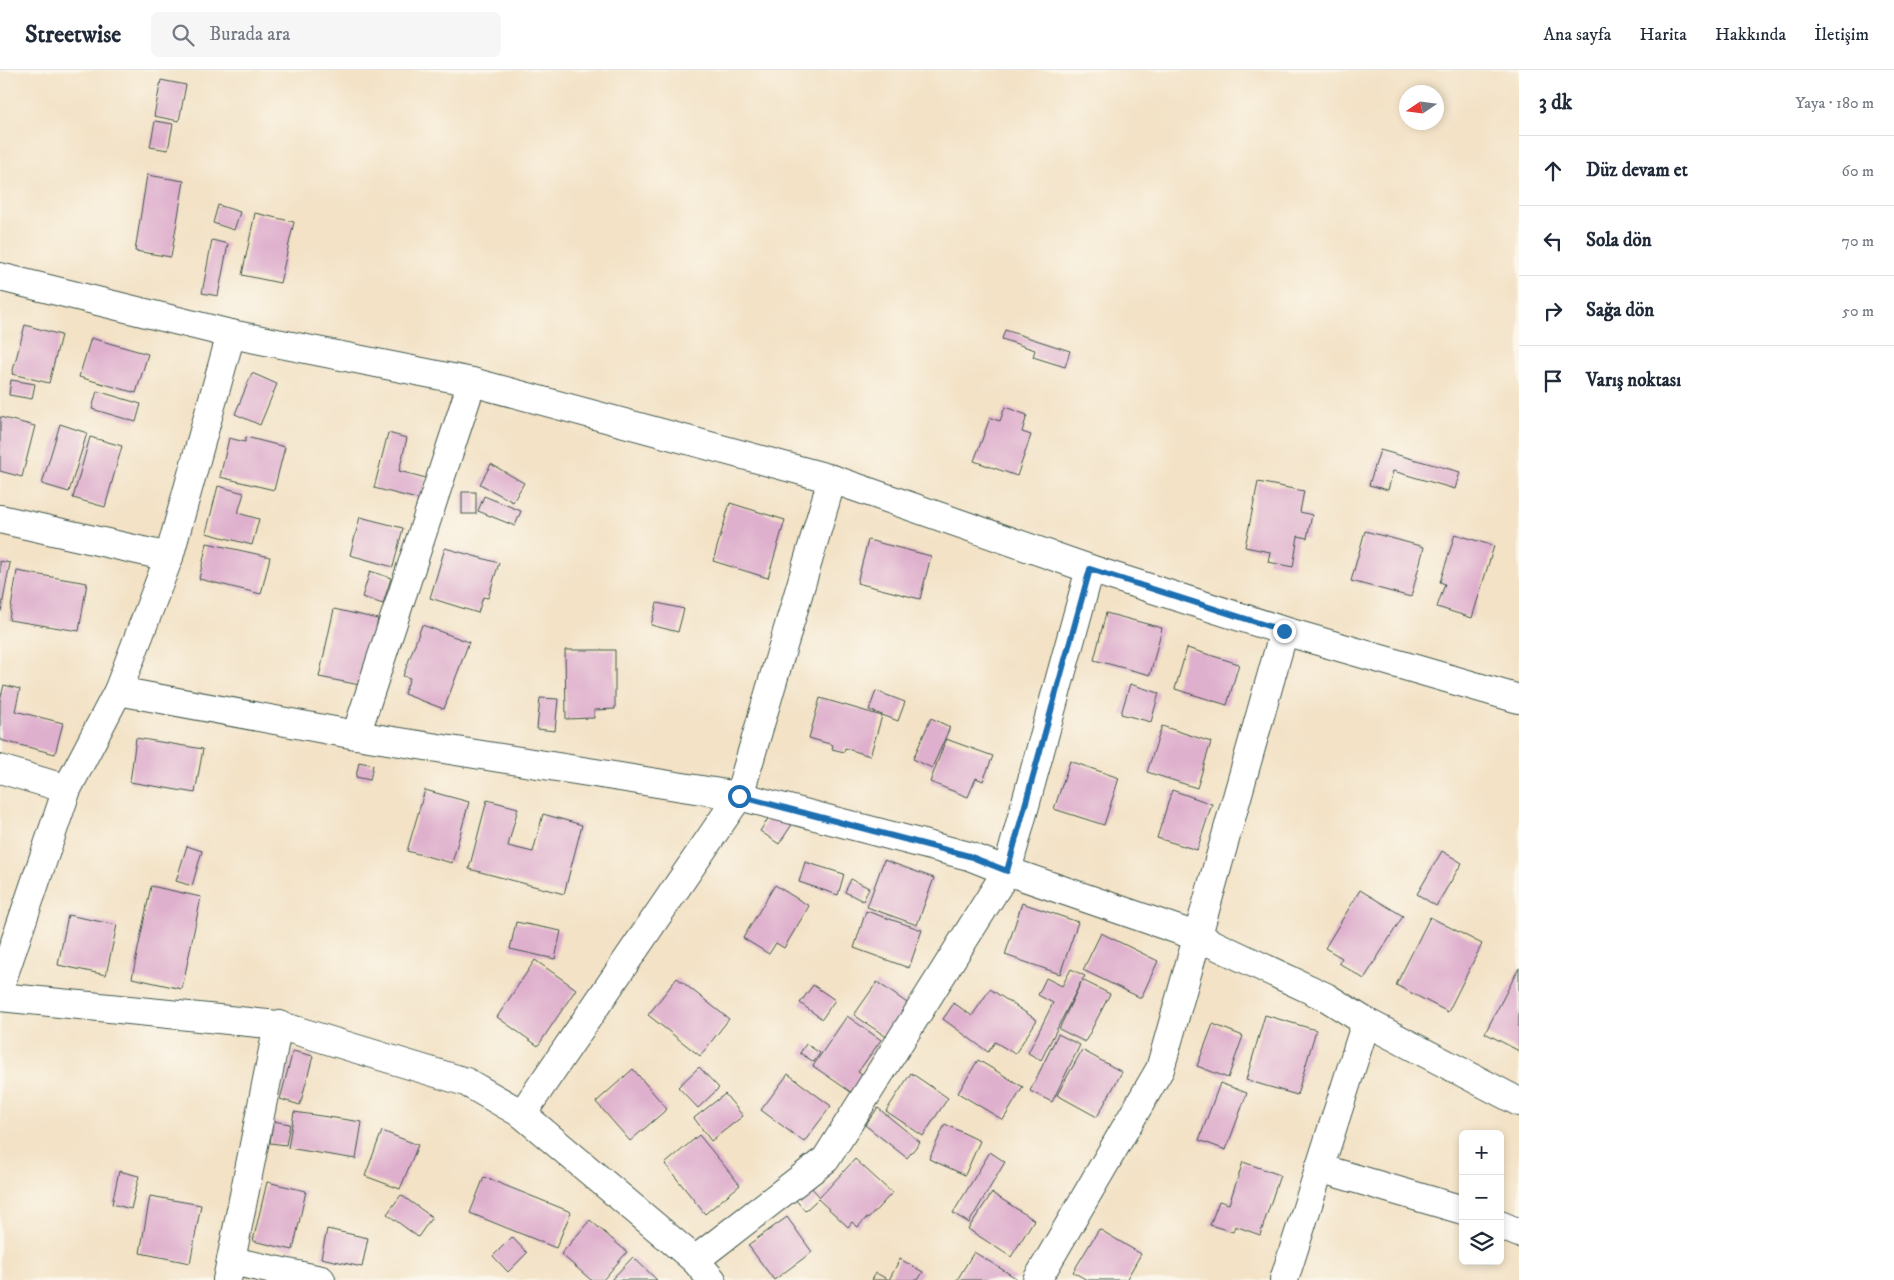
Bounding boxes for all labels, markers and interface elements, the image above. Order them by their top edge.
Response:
search box [151,12,501,57]
text: Streetwise [25,20,121,50]
icon: search [169,21,197,49]
text: Burada ara [209,23,290,46]
text: Ana sayfa [1544,24,1611,46]
text: Harita [1639,24,1687,46]
text: Hakkında [1715,24,1786,46]
text: İletişim [1814,24,1869,46]
north arrow [1399,85,1444,130]
text: 3 dk [1539,90,1572,116]
text: Yaya · 180 m [1795,93,1874,113]
icon: ahead [1539,157,1567,185]
text: Düz devam et [1586,159,1688,182]
text: 60 m [1842,161,1874,181]
icon: left [1539,227,1567,255]
text: Sola dön [1586,229,1652,252]
text: 70 m [1842,231,1874,251]
icon: right [1539,297,1567,325]
text: Sağa dön [1586,299,1654,322]
text: 50 m [1842,301,1874,321]
icon: arrive [1539,367,1567,395]
text: Varış noktası [1586,369,1681,392]
route end [1273,620,1296,643]
route start [728,785,751,808]
map controls [1459,1130,1504,1265]
button: + [1459,1130,1504,1175]
button: − [1459,1175,1504,1220]
button: layers [1459,1220,1504,1265]

